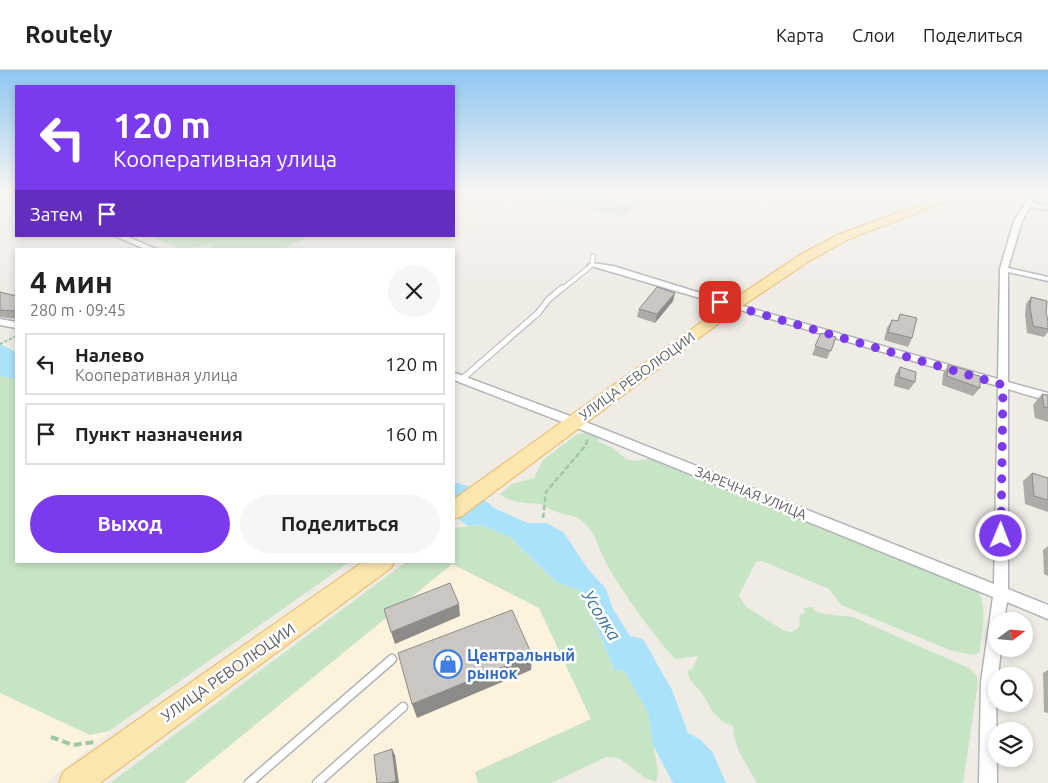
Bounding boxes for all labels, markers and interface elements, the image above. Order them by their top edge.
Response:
text: Routely [25,21,112,48]
text: Карта [776,25,824,45]
text: Слои [852,25,895,45]
text: Поделиться [923,25,1023,45]
icon: left [30,105,95,170]
text: 120 m [113,105,211,145]
text: Кооперативная улица [113,146,337,171]
icon: arrive [93,200,121,228]
text: Затем [30,203,83,225]
text: 4 мин [30,265,113,299]
button: close [388,265,440,317]
pin [699,281,741,323]
icon: arrive [706,288,734,316]
text: 280 m · 09:45 [30,301,126,319]
street label: УЛИЦА РЕВОЛЮЦИИ [576,329,698,423]
text: Налево [75,344,144,366]
icon: left [32,350,60,378]
text: 120 m [385,353,438,375]
text: Кооперативная улица [75,366,238,384]
icon: arrive [32,420,60,448]
text: Пункт назначения [75,423,243,445]
text: 160 m [385,423,438,445]
street label: ЗАРЕЧНАЯ УЛИЦА [693,463,809,523]
button: Выход [30,495,230,553]
button: Поделиться [240,495,440,553]
position arrow [974,509,1026,561]
water label: Усолка [578,585,625,644]
north arrow [988,612,1032,658]
map controls [988,612,1033,767]
street label: УЛИЦА РЕВОЛЮЦИИ [158,619,298,725]
place label: Центральный рынок [467,646,575,682]
shop icon: Центральный рынок [433,649,463,679]
button: search [988,667,1033,712]
button: layers [988,722,1033,767]

